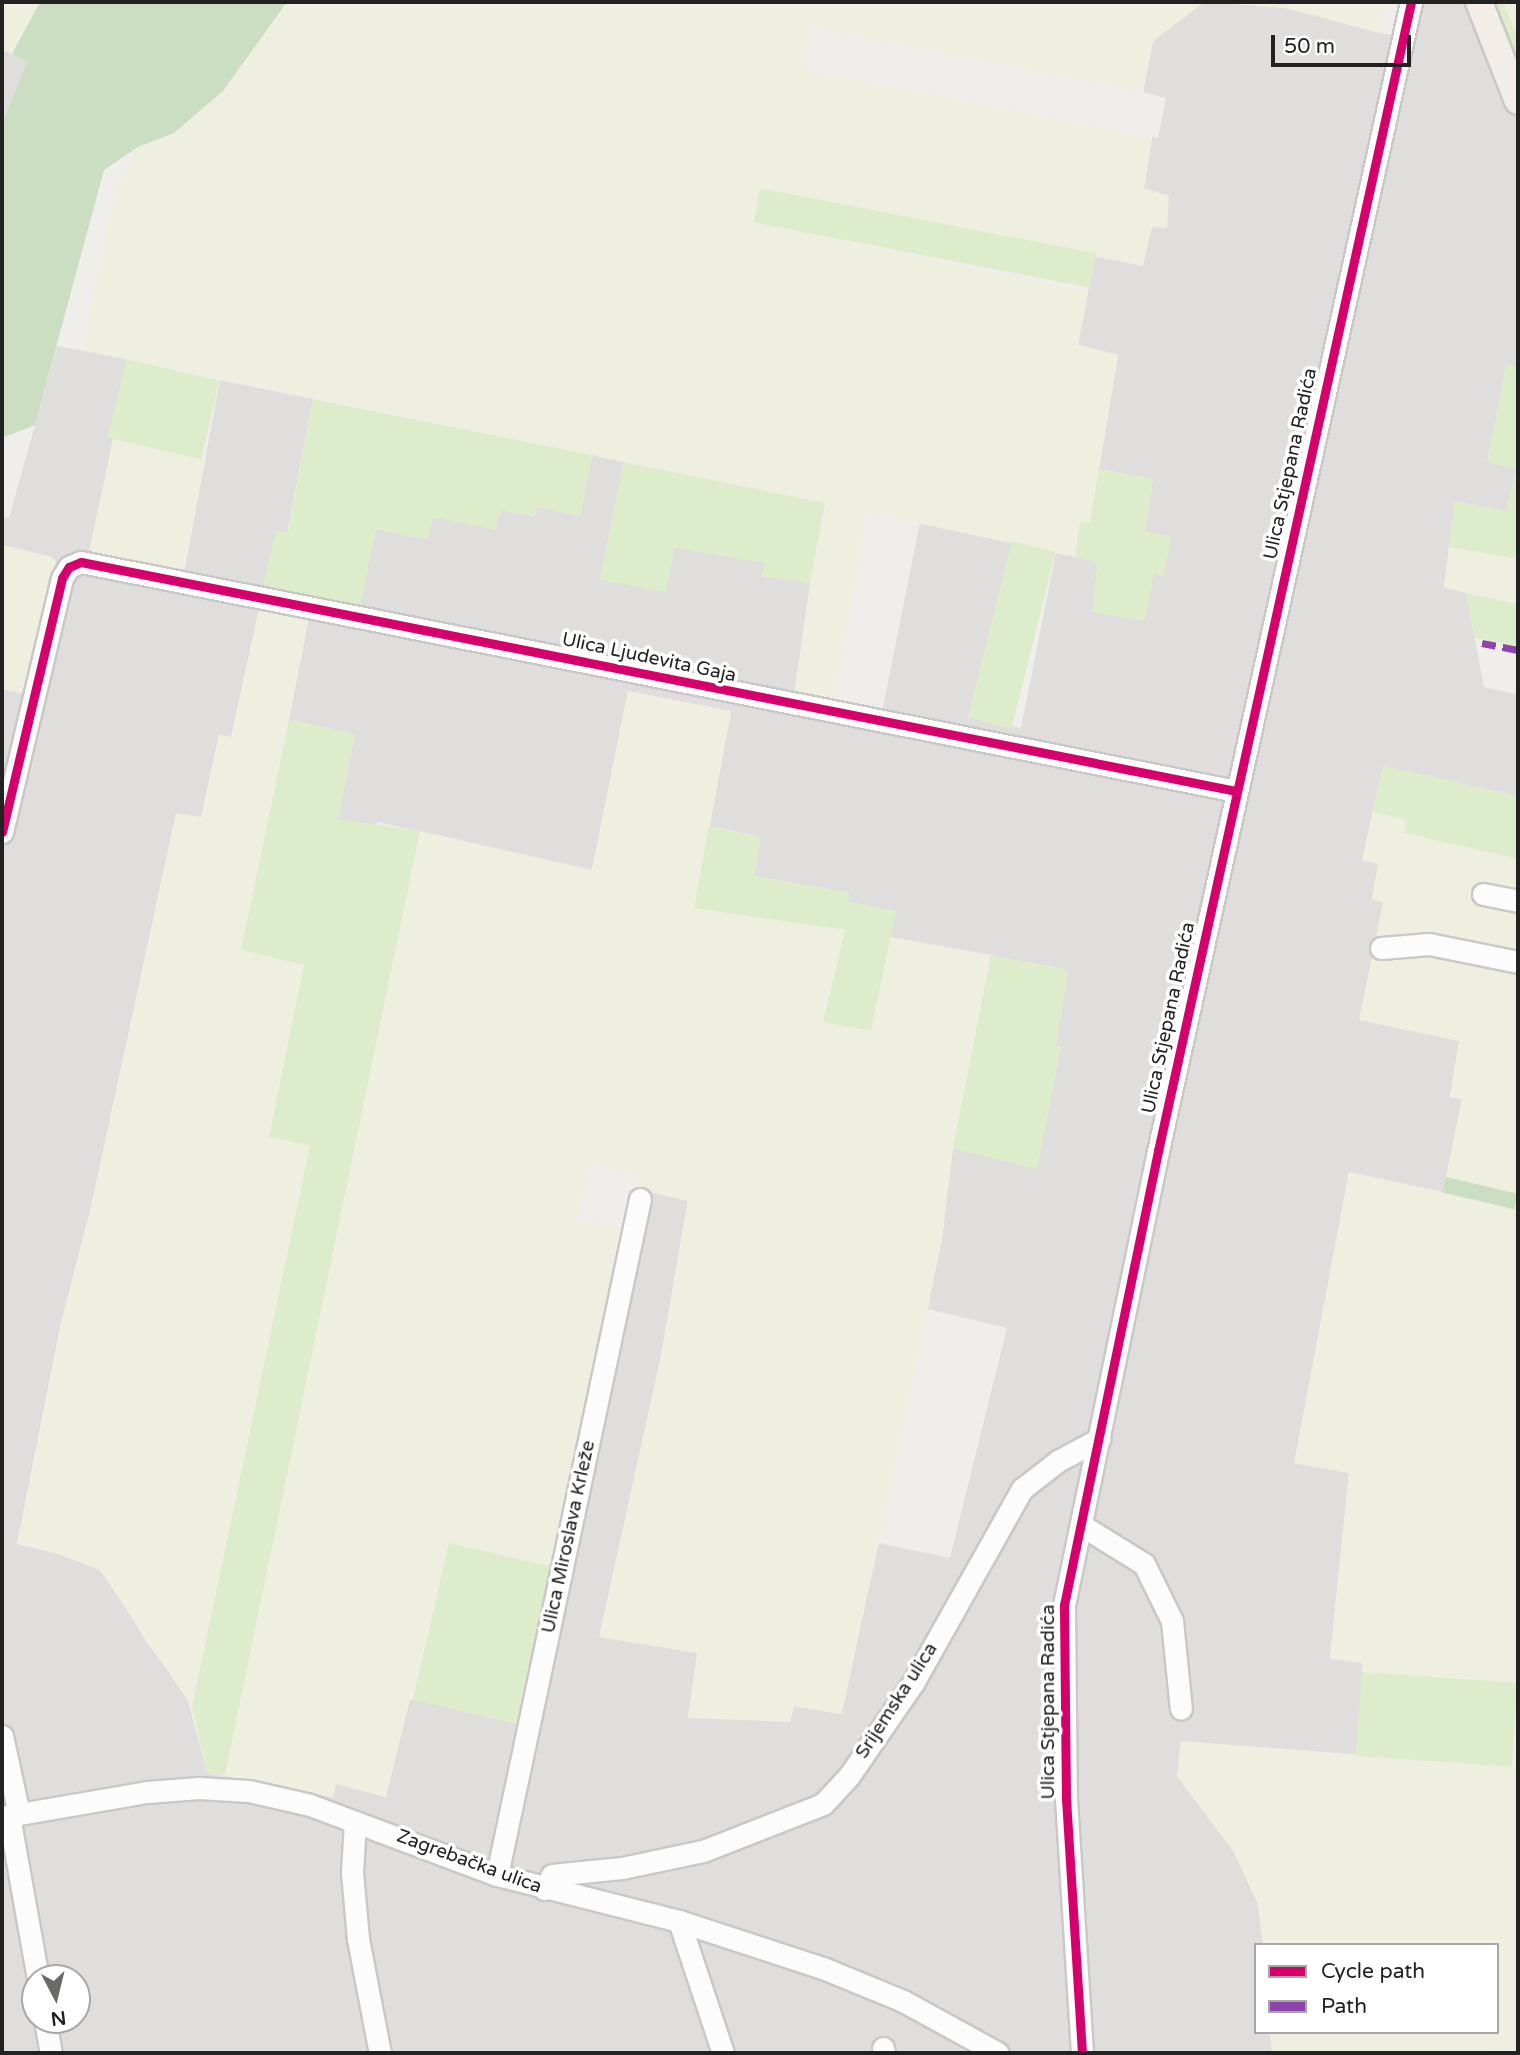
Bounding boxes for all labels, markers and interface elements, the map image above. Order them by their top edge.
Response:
scale bar [1275,21,1415,65]
text: 50 m [1284,34,1335,59]
street label: Ulica Stjepana Radića [1260,366,1322,562]
street label: Ulica Ljudevita Gaja [560,628,738,688]
street label: Ulica Stjepana Radića [1138,920,1200,1116]
street label: Ulica Miroslava Krleže [537,1439,601,1635]
street label: Ulica Stjepana Radića [1038,1604,1060,1800]
street label: Srijemska ulica [851,1639,943,1763]
street label: Zagrebačka ulica [393,1825,545,1899]
legend [1254,1943,1499,2034]
text: Cycle path [1321,1959,1425,1984]
north arrow [21,1964,91,2034]
text: Path [1321,1994,1367,2019]
text: N [49,2006,67,2030]

